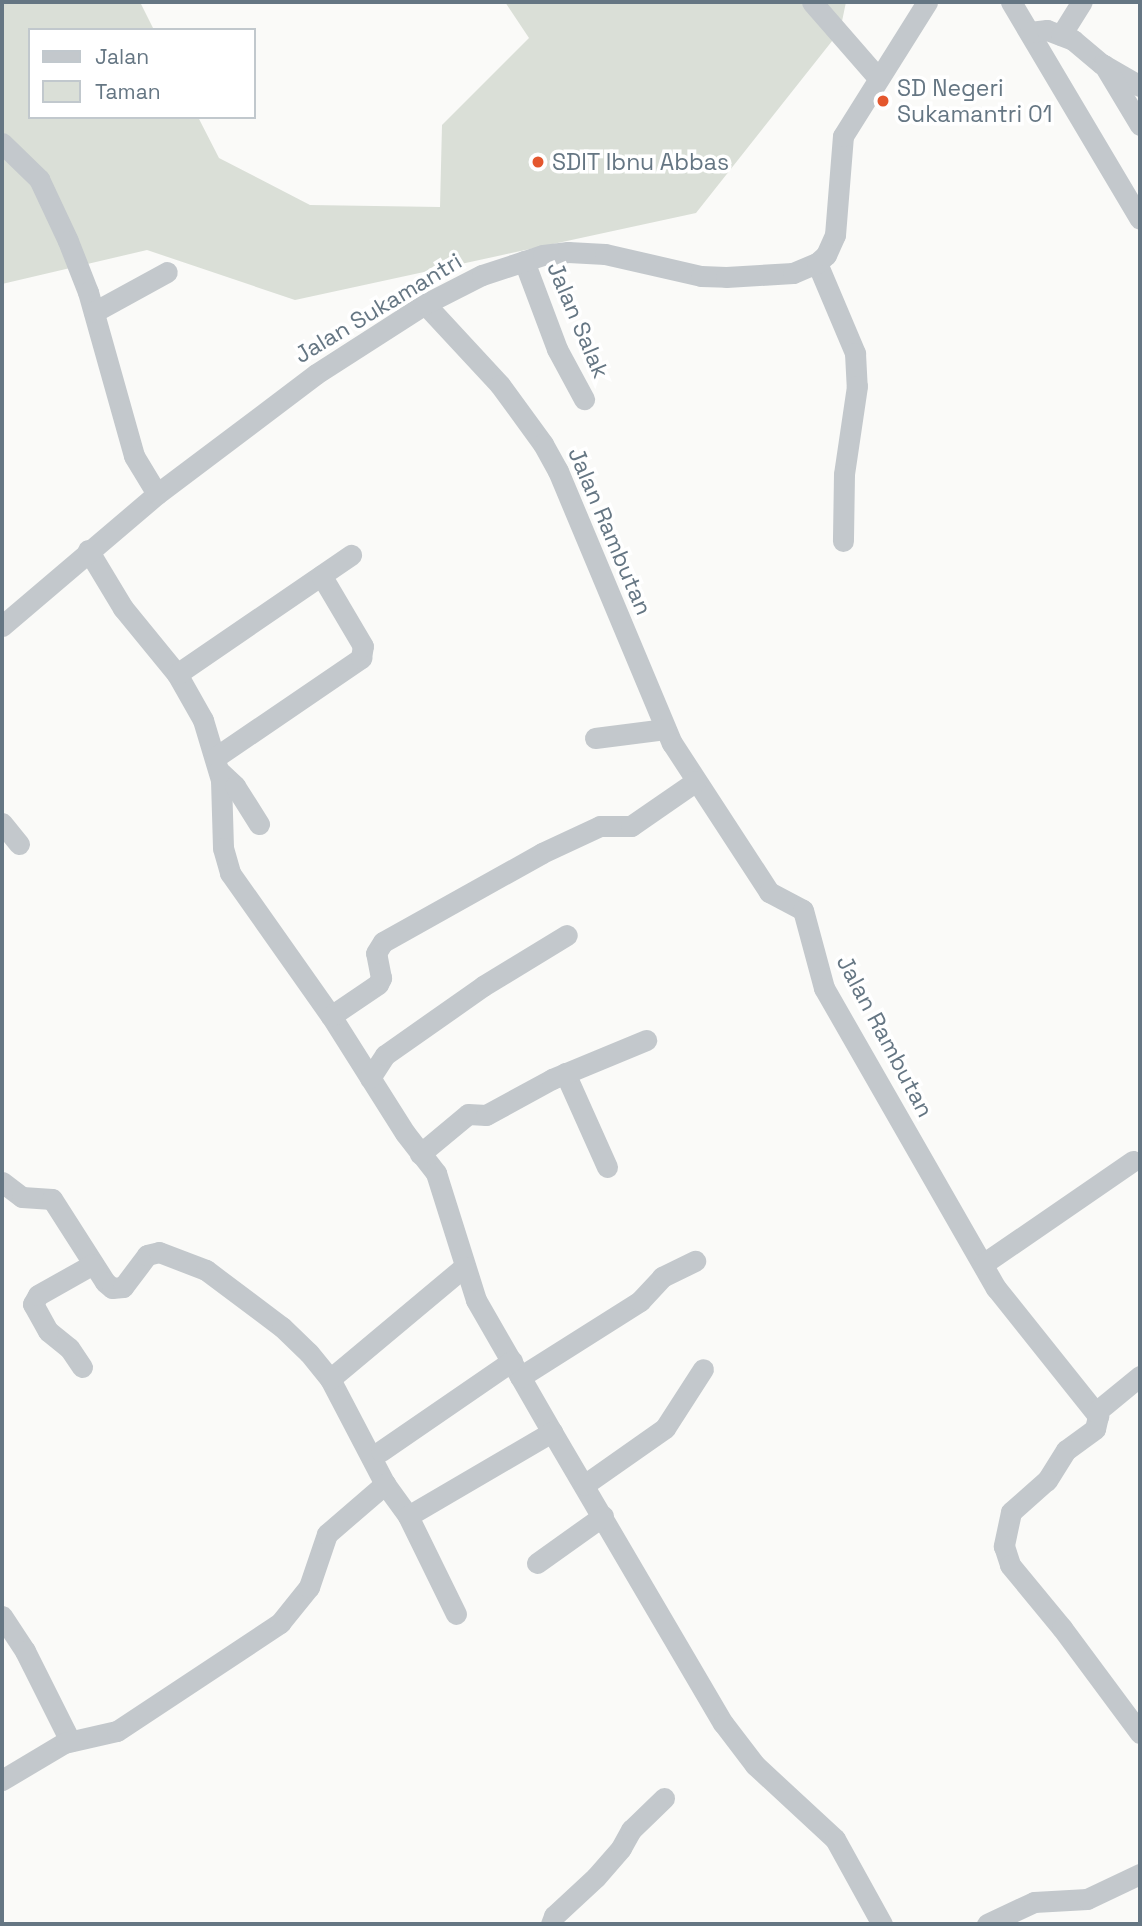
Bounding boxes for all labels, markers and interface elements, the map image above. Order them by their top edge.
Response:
legend [28,28,256,119]
text: Jalan [95,43,149,70]
place label: SD Negeri Sukamantri 01 [897,74,1052,128]
text: Taman [95,78,161,105]
marker: SD Negeri Sukamantri 01 [875,93,891,109]
place label: SDIT Ibnu Abbas [552,148,730,176]
marker: SDIT Ibnu Abbas [530,154,546,170]
street label: Jalan Sukamantri [289,247,467,369]
street label: Jalan Salak [541,258,615,382]
street label: Jalan Rambutan [562,443,658,619]
street label: Jalan Rambutan [831,950,939,1122]

